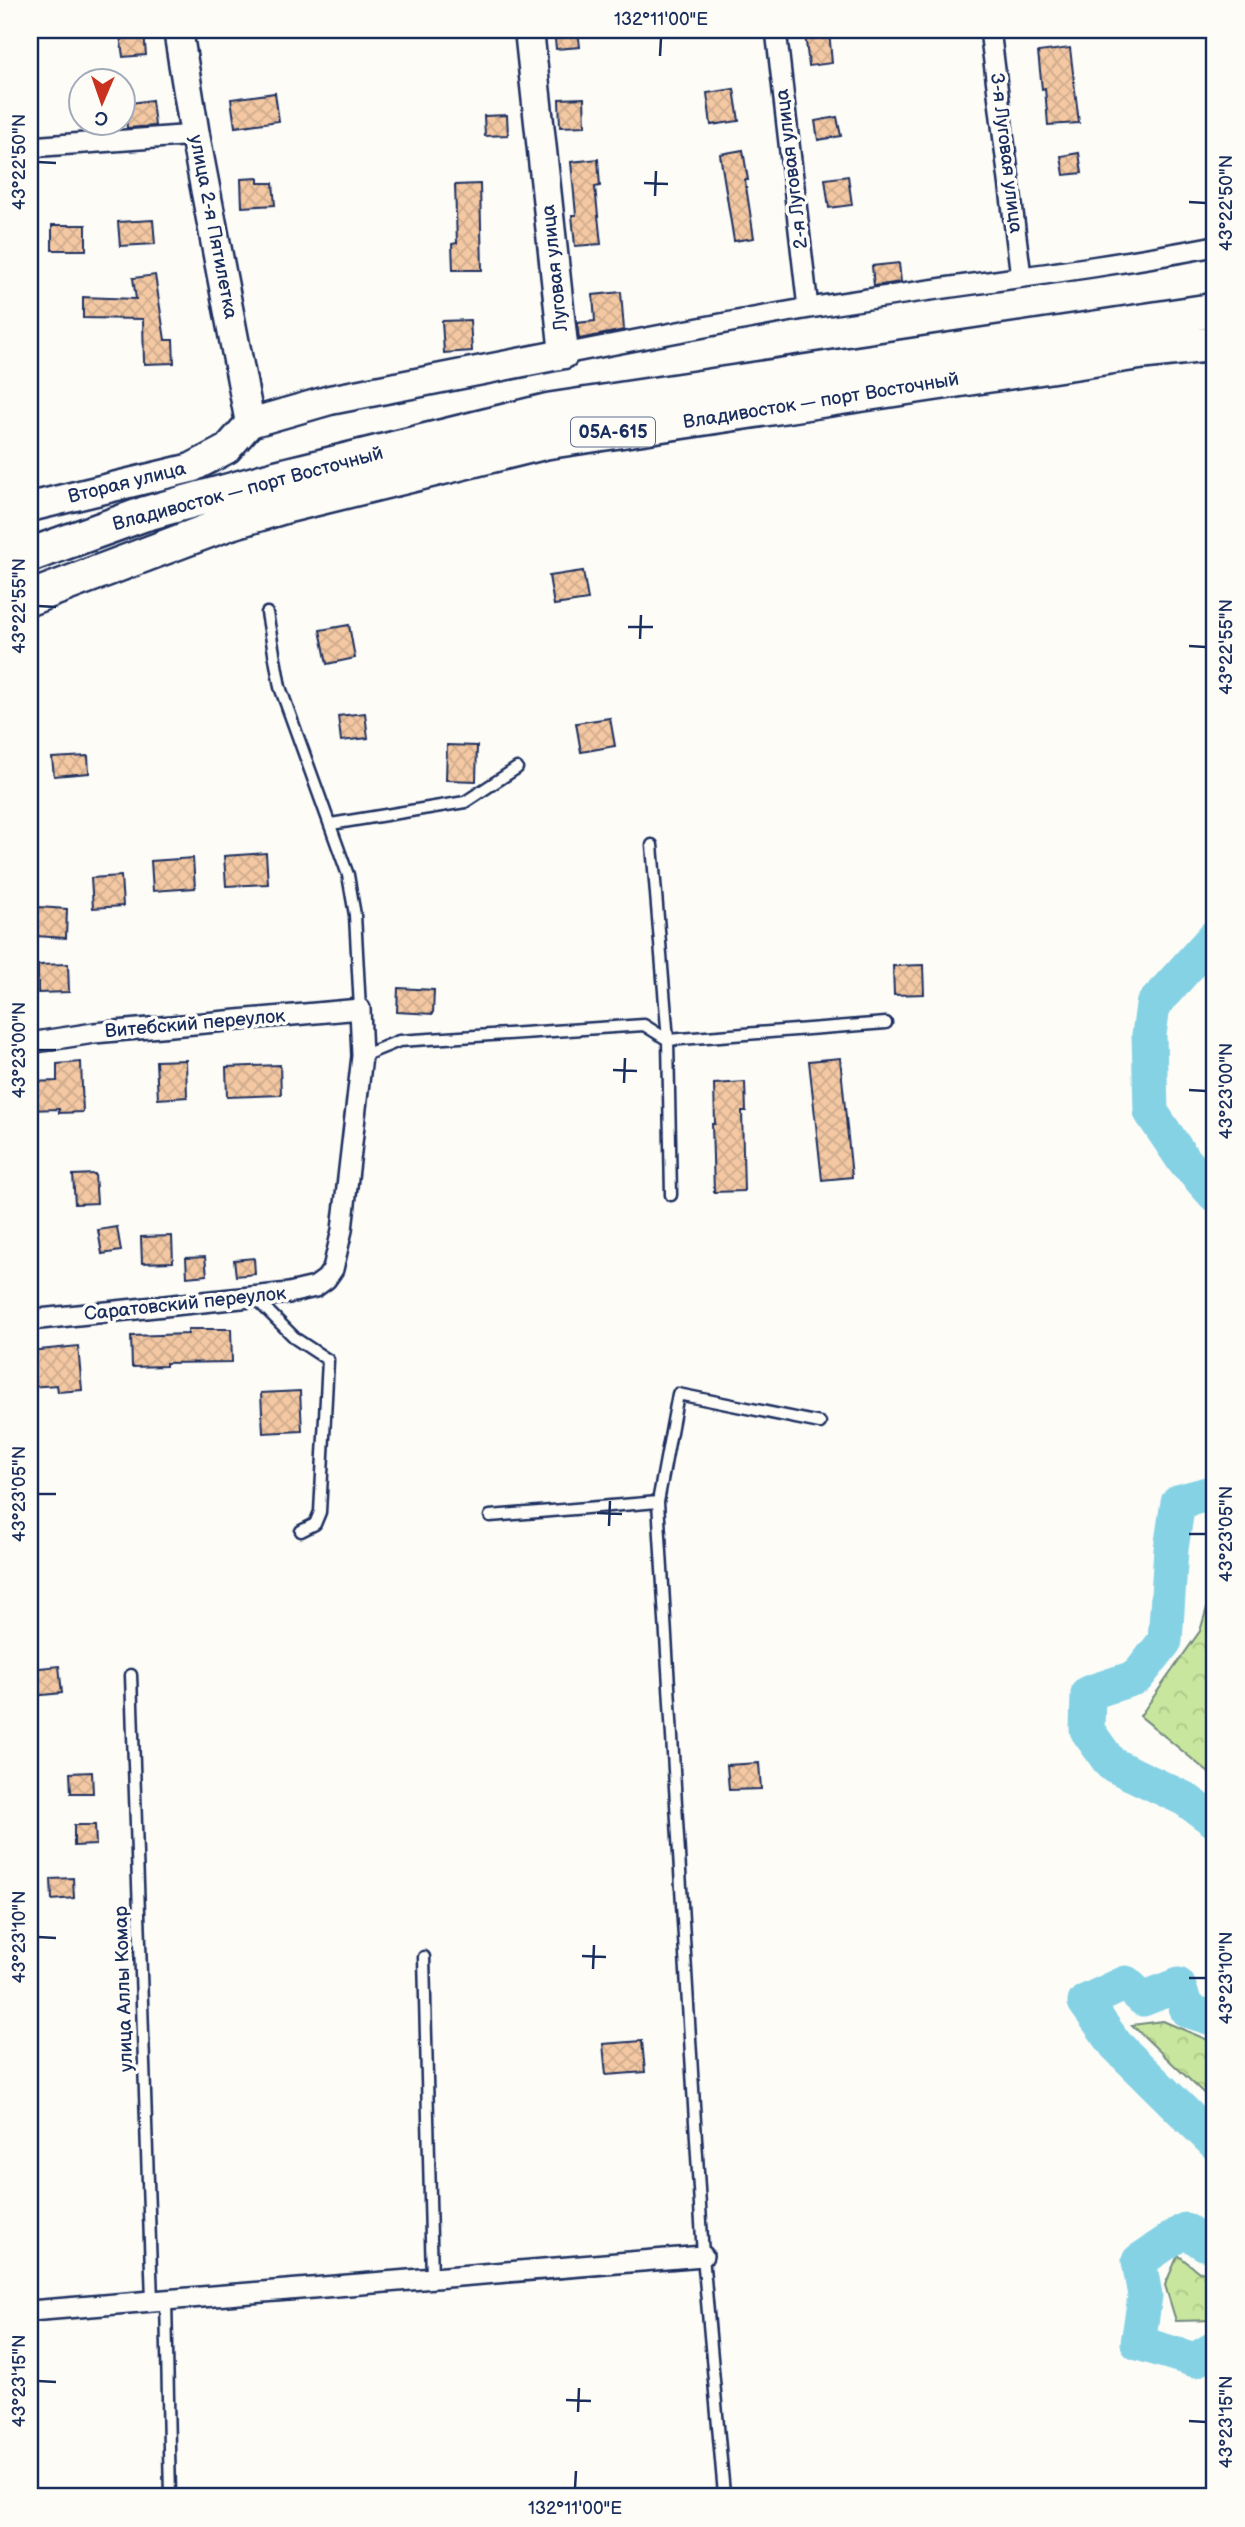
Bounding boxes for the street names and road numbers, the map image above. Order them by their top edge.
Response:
street label: 3-я Луговая улица [985,71,1027,235]
street label: 2-я Луговая улица [771,88,813,250]
street label: улица 2-я Пятилетка [184,133,242,321]
street label: Луговая улица [537,204,573,333]
street label: Владивосток — порт Восточный [681,368,961,434]
road number: 05А-615 [571,418,655,446]
street label: Владивосток — порт Восточный [110,442,386,536]
street label: Вторая улица [66,457,188,509]
street label: Витебский переулок [104,1005,286,1043]
street label: Саратовский переулок [83,1282,287,1326]
street label: улица Аллы Комар [110,1905,138,2072]

